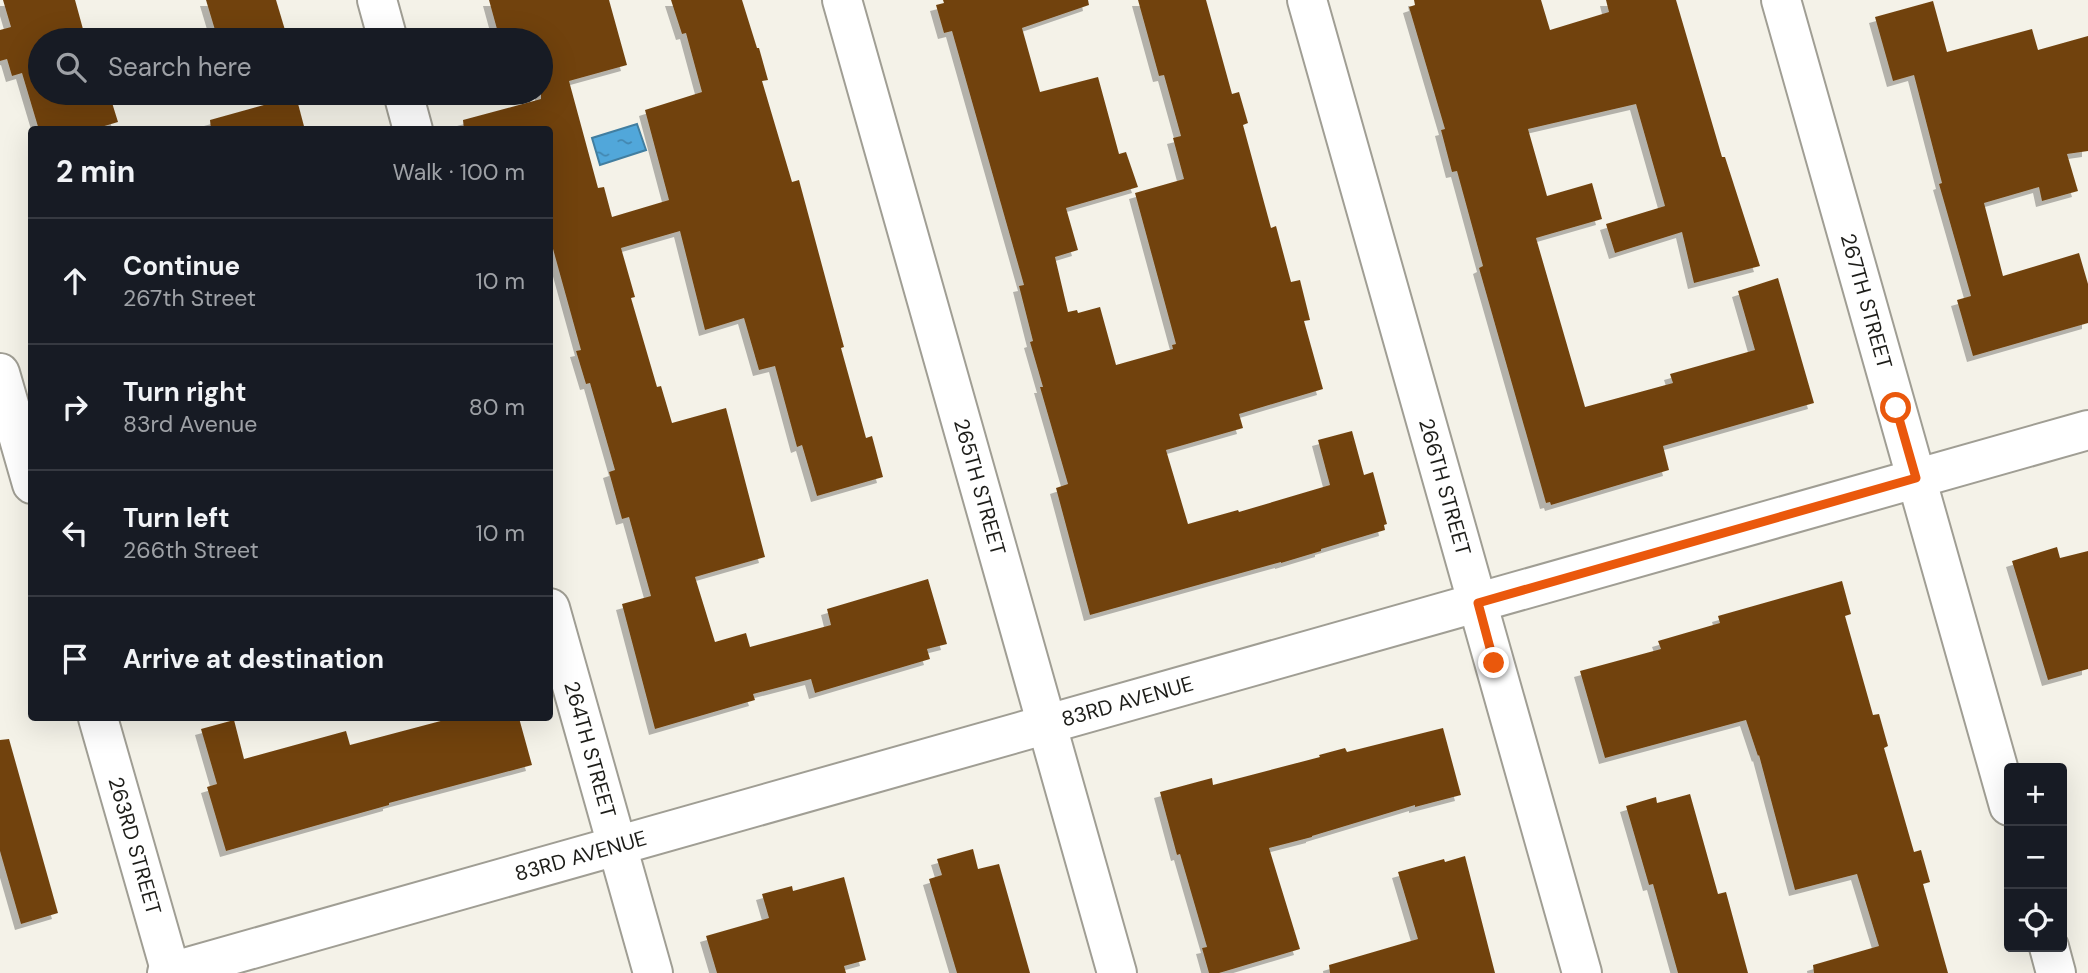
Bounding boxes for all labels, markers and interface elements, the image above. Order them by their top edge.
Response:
search box [28,28,553,105]
icon: search [52,48,90,86]
text: Search here [108,50,251,84]
text: 2 min [56,152,135,191]
text: Walk · 100 m [393,157,525,187]
street label: 267TH STREET [1834,230,1899,372]
text: Continue [123,249,240,283]
icon: ahead [56,262,94,300]
text: 10 m [475,266,525,296]
text: 267th Street [123,283,256,313]
text: Turn right [123,375,247,409]
icon: right [56,388,94,426]
text: 80 m [469,392,525,422]
route start [1880,392,1911,423]
text: 83rd Avenue [123,409,257,439]
street label: 265TH STREET [947,415,1012,559]
street label: 266TH STREET [1412,415,1477,559]
text: Turn left [123,501,230,535]
icon: left [56,514,94,552]
text: 10 m [475,518,525,548]
text: 266th Street [123,535,259,565]
icon: arrive [56,640,94,678]
text: Arrive at destination [123,642,384,676]
route end [1478,647,1509,678]
street label: 83RD AVENUE [1058,670,1196,733]
street label: 264TH STREET [557,678,623,821]
map controls [2004,763,2067,952]
button: + [2004,763,2067,826]
street label: 263RD STREET [102,774,168,918]
street label: 83RD AVENUE [512,824,650,888]
button: − [2004,826,2067,889]
button: locate [2004,889,2067,952]

